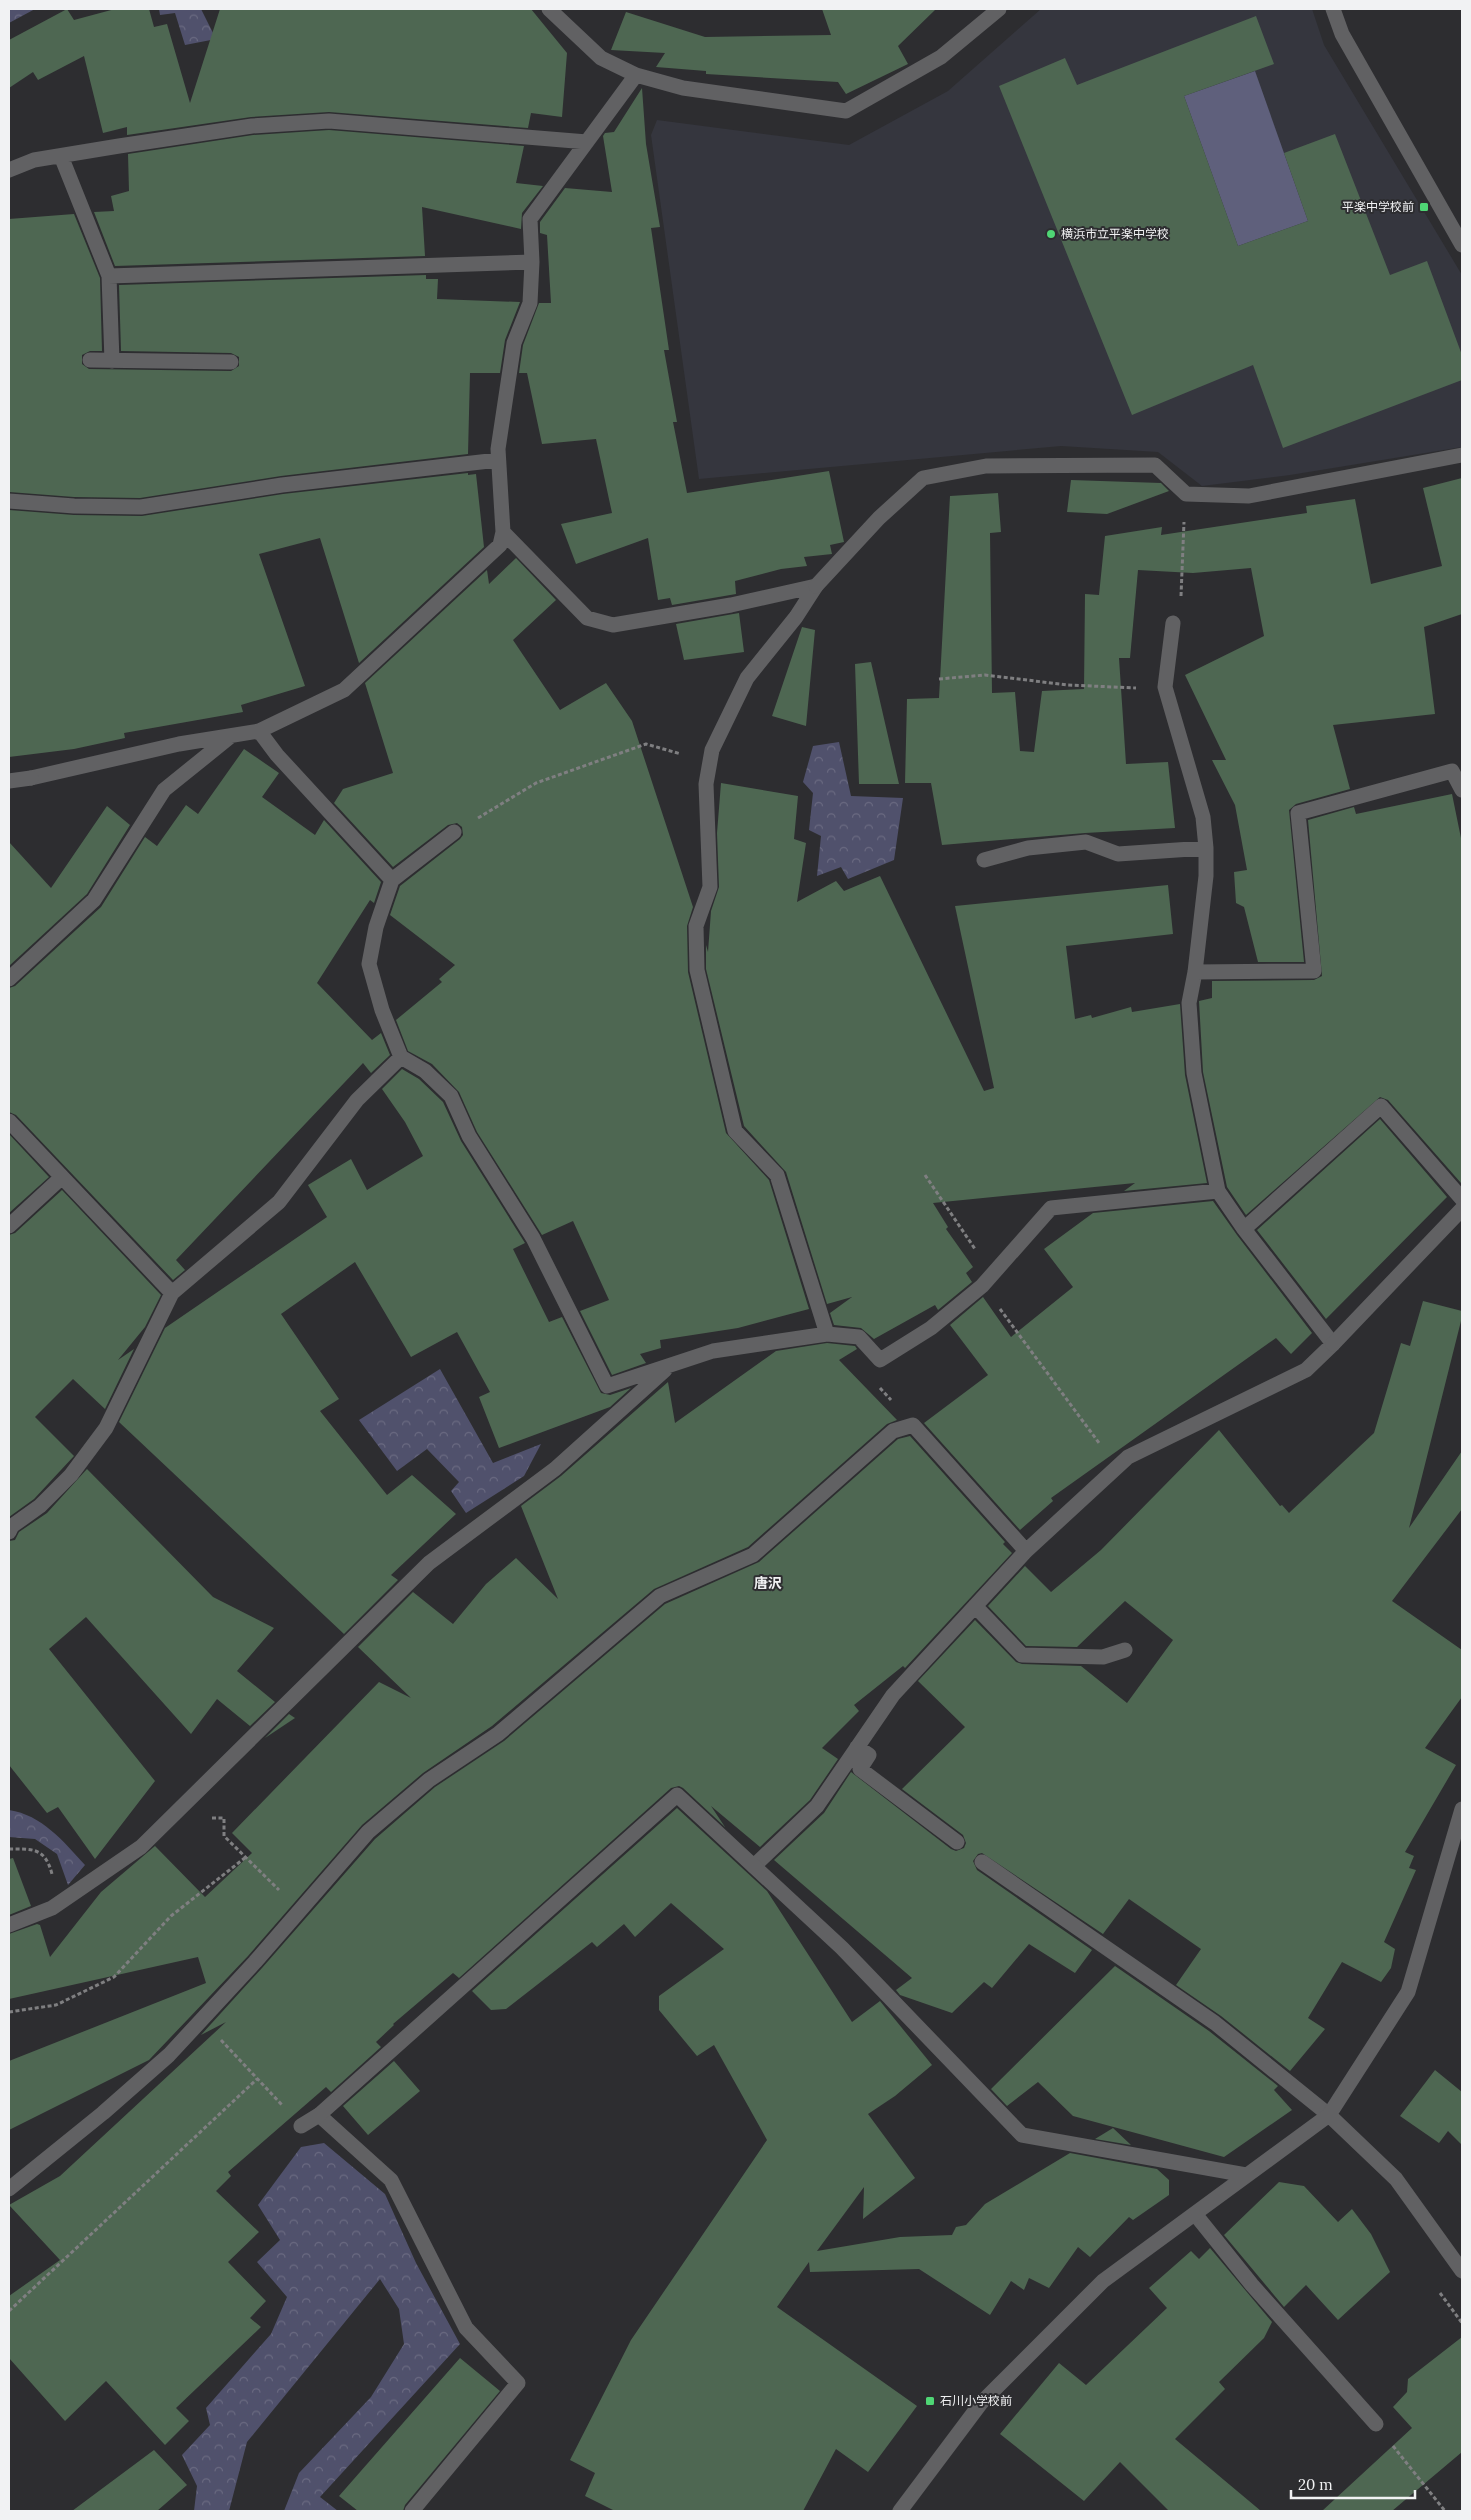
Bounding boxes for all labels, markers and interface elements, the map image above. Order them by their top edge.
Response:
place label: 平楽中学校前 [1342,199,1414,214]
marker: 平楽中学校前 [1418,201,1430,213]
place label: 横浜市立平楽中学校 [1061,226,1169,241]
marker: 横浜市立平楽中学校 [1045,228,1057,240]
district label: 唐沢 [754,1574,782,1592]
place label: 石川小学校前 [940,2393,1012,2408]
marker: 石川小学校前 [924,2395,936,2407]
scale bar [1291,2468,1415,2500]
text: 20 m [1298,2475,1333,2494]

